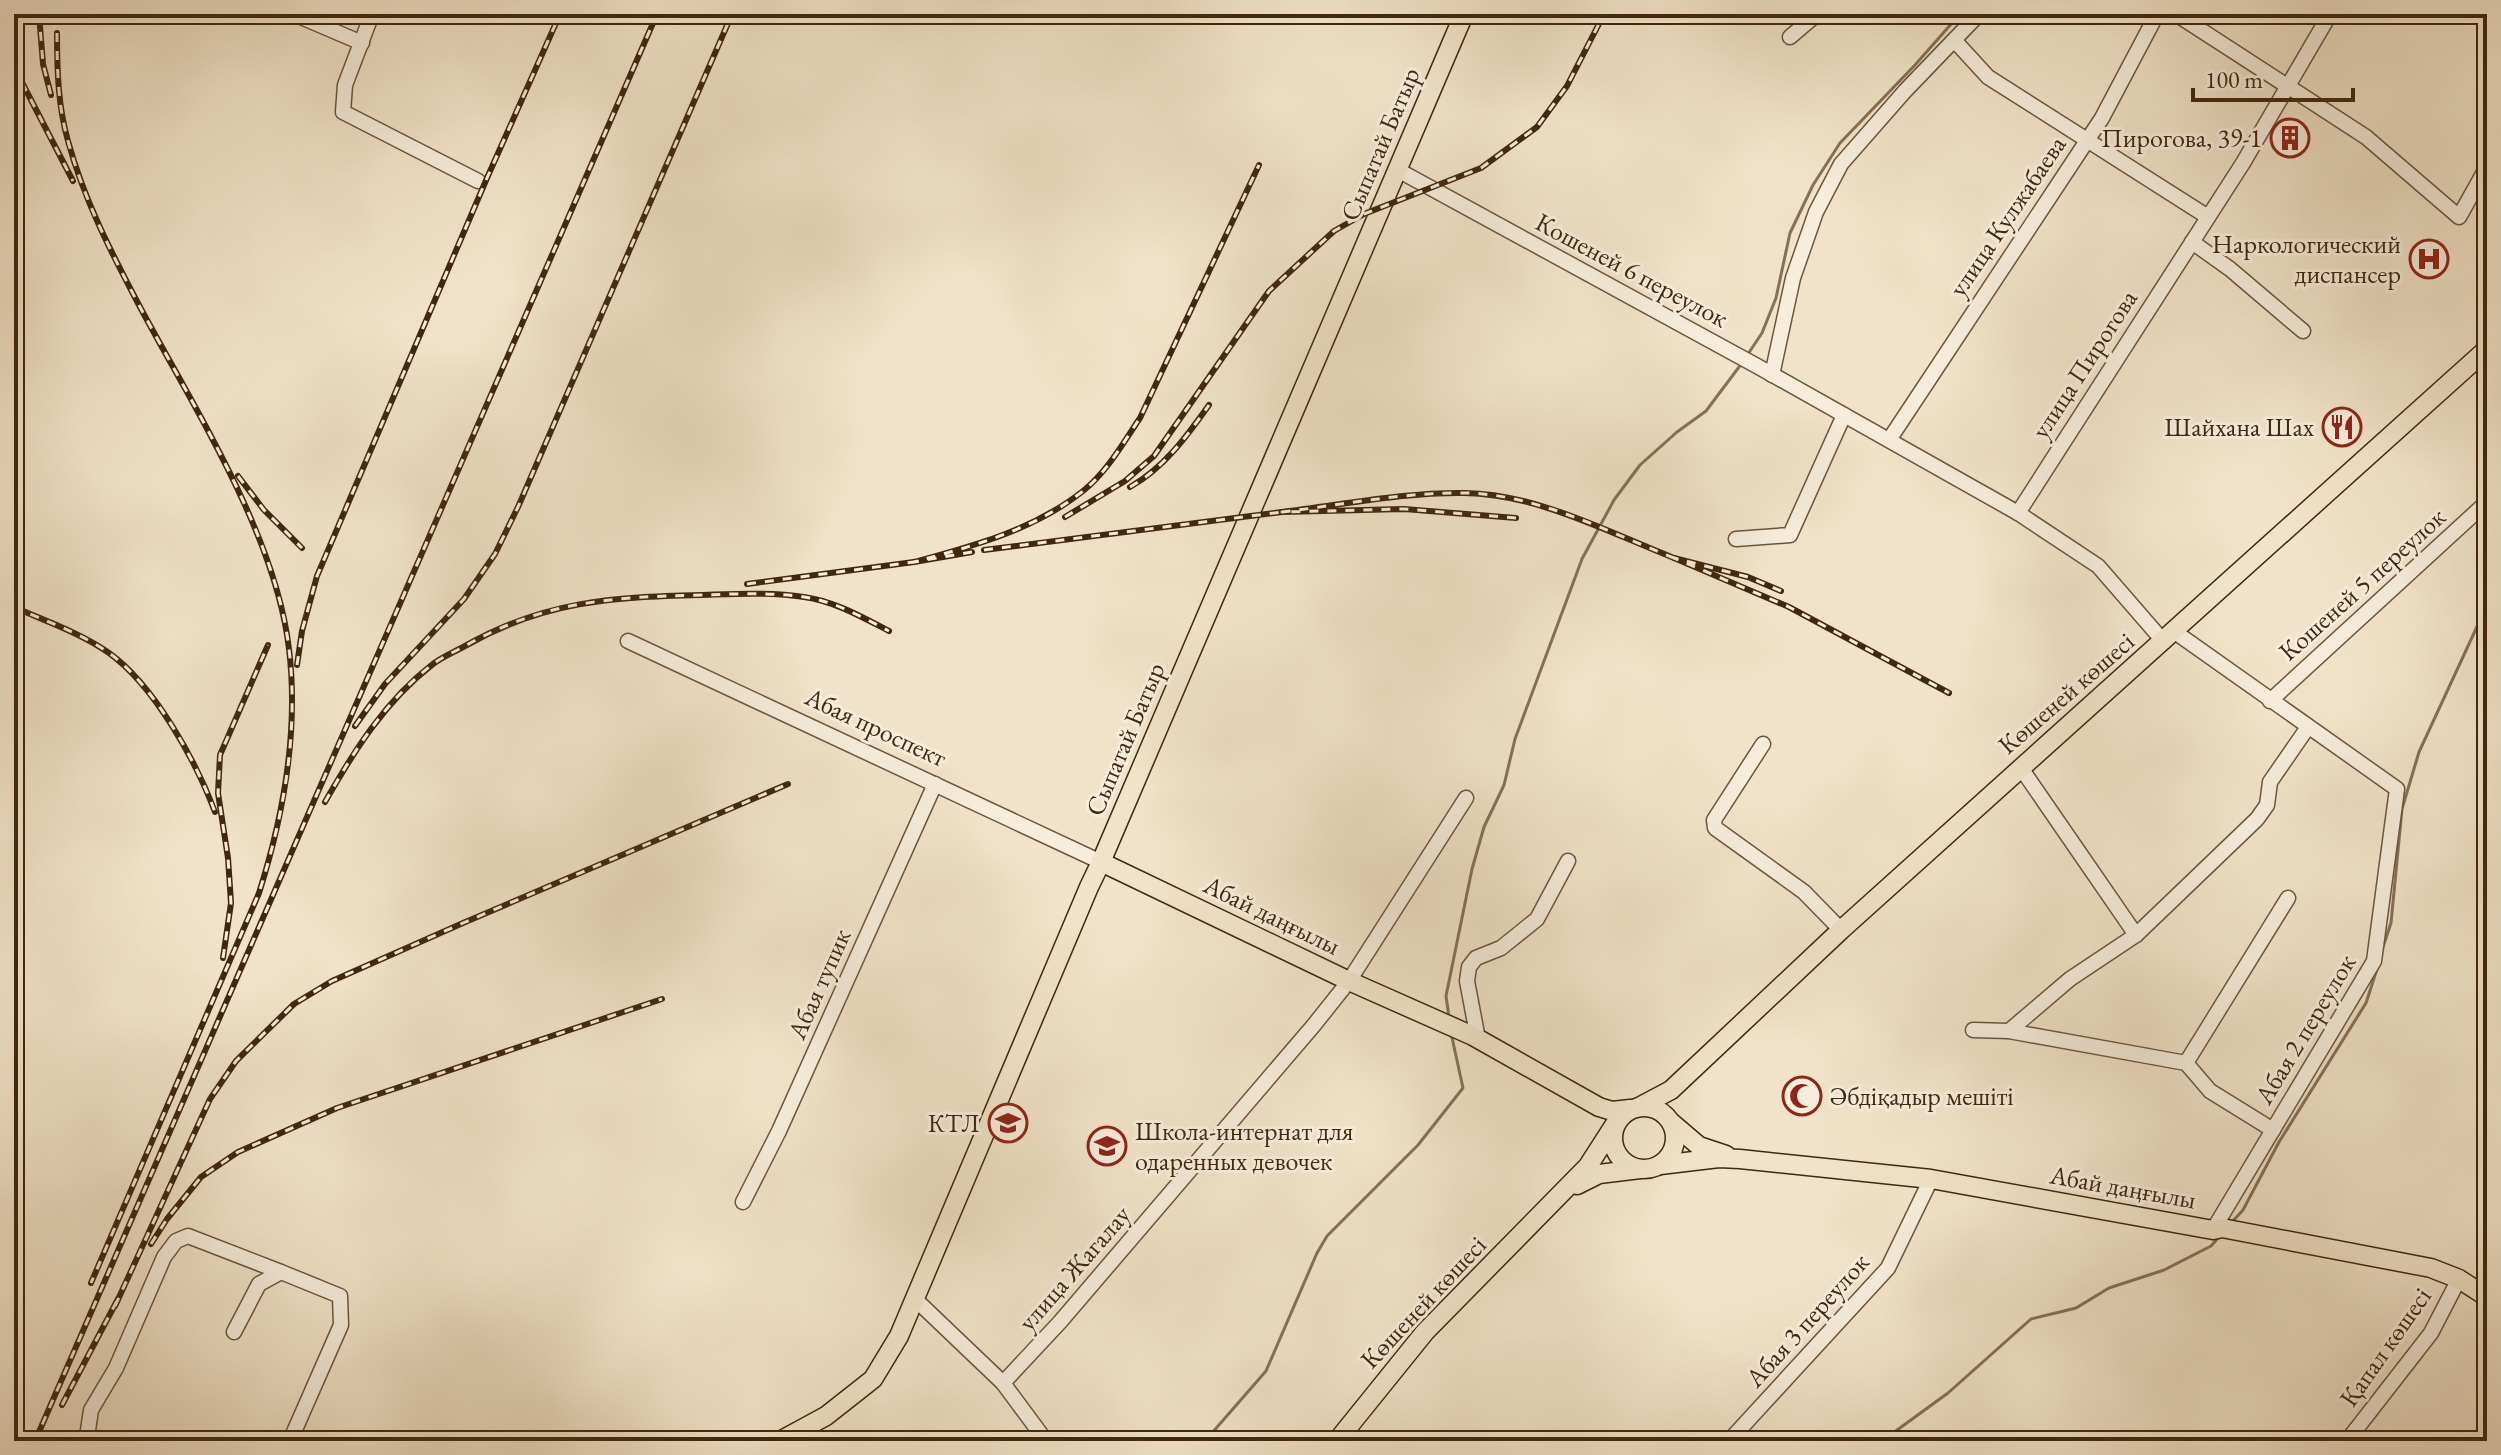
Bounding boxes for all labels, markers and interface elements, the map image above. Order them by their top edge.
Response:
scale bar [2193,52,2353,102]
street label: Сыпатай Батыр [1332,62,1428,226]
text: 100 m [2205,64,2263,95]
building icon: Пирогова, 39-1 [2269,117,2311,159]
place label: Пирогова, 39-1 [2101,121,2262,155]
street label: улица Кулжабаева [1941,129,2074,303]
street label: Кошеней 6 переулок [1530,205,1735,335]
place label: Наркологический диспансер [2212,227,2401,291]
hospital icon: Наркологический диспансер [2408,238,2450,280]
street label: улица Пирогова [2023,283,2145,445]
restaurant icon: Шайхана Шах [2321,406,2363,448]
place label: Шайхана Шах [2164,410,2315,444]
street label: Кошеней 5 переулок [2271,500,2453,668]
street label: Көшеней көшесі [1991,624,2141,762]
street label: Сыпатай Батыр [1077,657,1173,821]
street label: Абая проспект [799,679,952,775]
street label: Абай даңғылы [1197,867,1346,963]
street label: Абая тупик [779,923,859,1046]
street label: Абая 2 переулок [2246,947,2363,1111]
mosque icon: Әбдіқадыр мешіті [1781,1075,1823,1117]
place label: Әбдіқадыр мешіті [1830,1079,2014,1113]
school or university icon: КТЛ [987,1102,1029,1144]
place label: КТЛ [928,1106,980,1140]
place label: Школа-интернат для одаренных девочек [1135,1114,1353,1178]
school or university icon: Школа-интернат для одаренных девочек [1086,1125,1128,1167]
street label: Абай даңғылы [2046,1157,2199,1217]
street label: улица Жагалау [1010,1198,1138,1338]
street label: Көшеней көшесі [1353,1228,1493,1376]
street label: Абая 3 переулок [1737,1245,1877,1395]
street label: Қапал көшесі [2331,1281,2439,1413]

